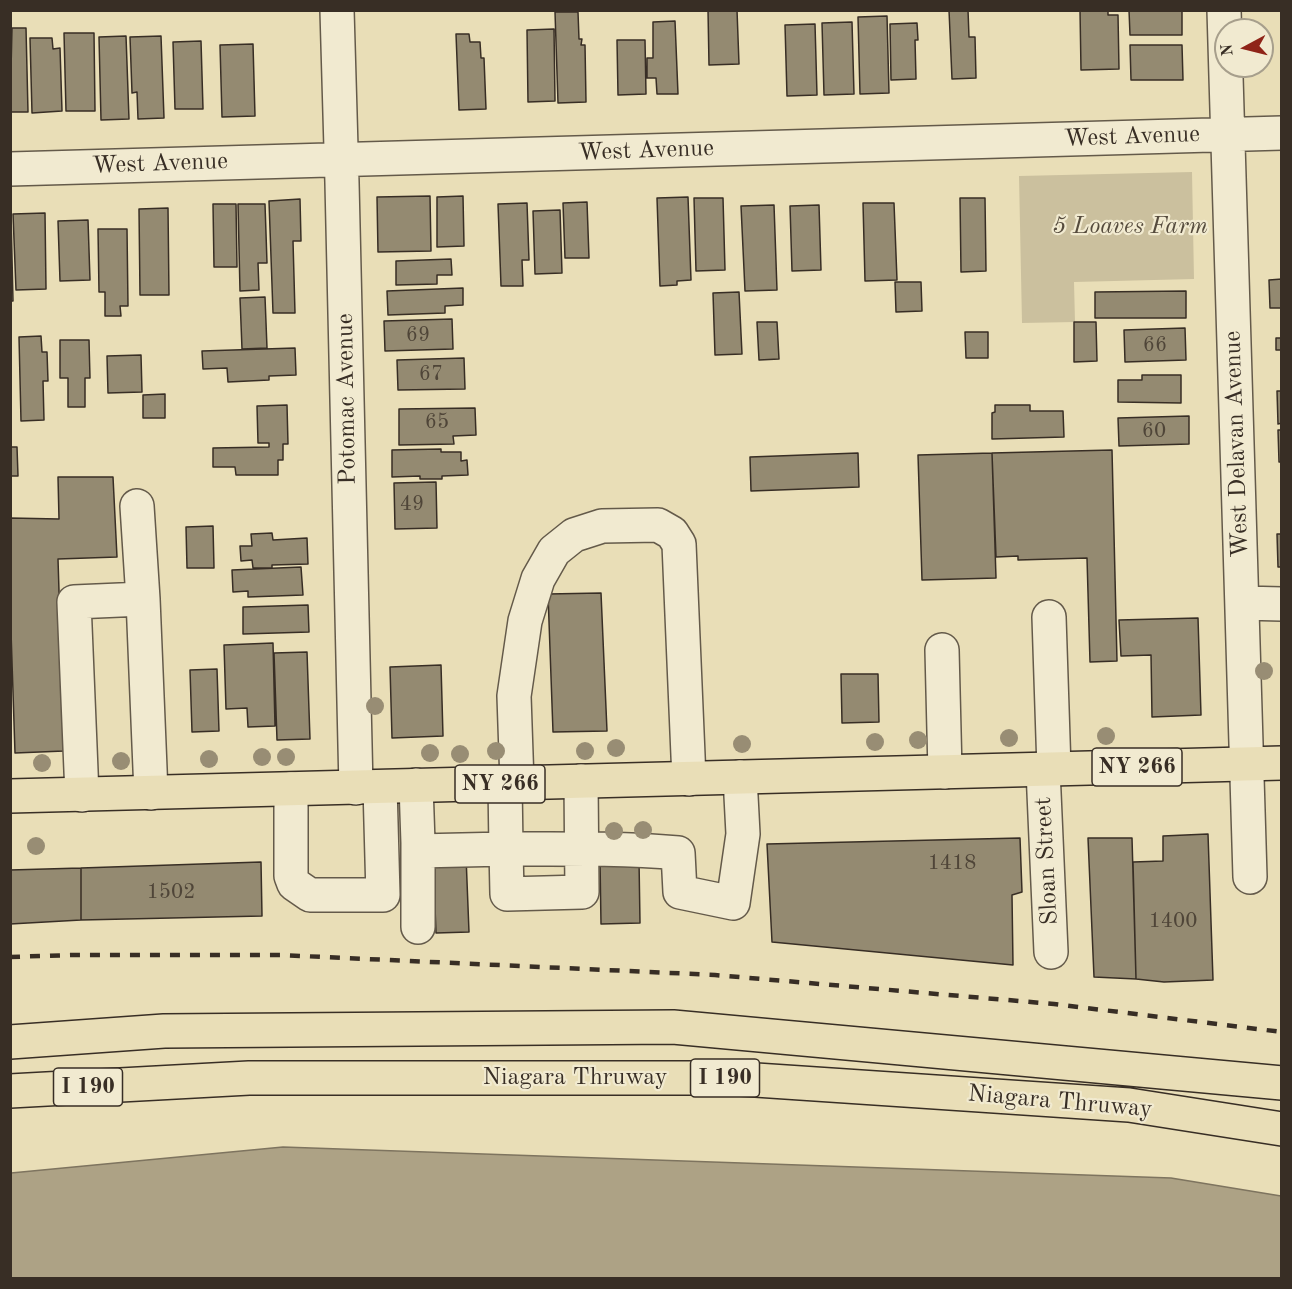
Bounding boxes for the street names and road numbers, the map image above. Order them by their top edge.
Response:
street label: West Avenue [1063,120,1201,154]
street label: West Avenue [577,134,715,168]
street label: West Avenue [91,147,229,181]
street label: Potomac Avenue [331,313,363,485]
street label: West Delavan Avenue [1219,330,1255,558]
road number: NY 266 [1092,748,1182,786]
road number: NY 266 [455,765,545,803]
street label: Sloan Street [1029,796,1065,926]
road number: I 190 [690,1059,760,1097]
street label: Niagara Thruway [483,1064,667,1092]
road number: I 190 [54,1068,122,1106]
street label: Niagara Thruway [967,1080,1153,1124]

